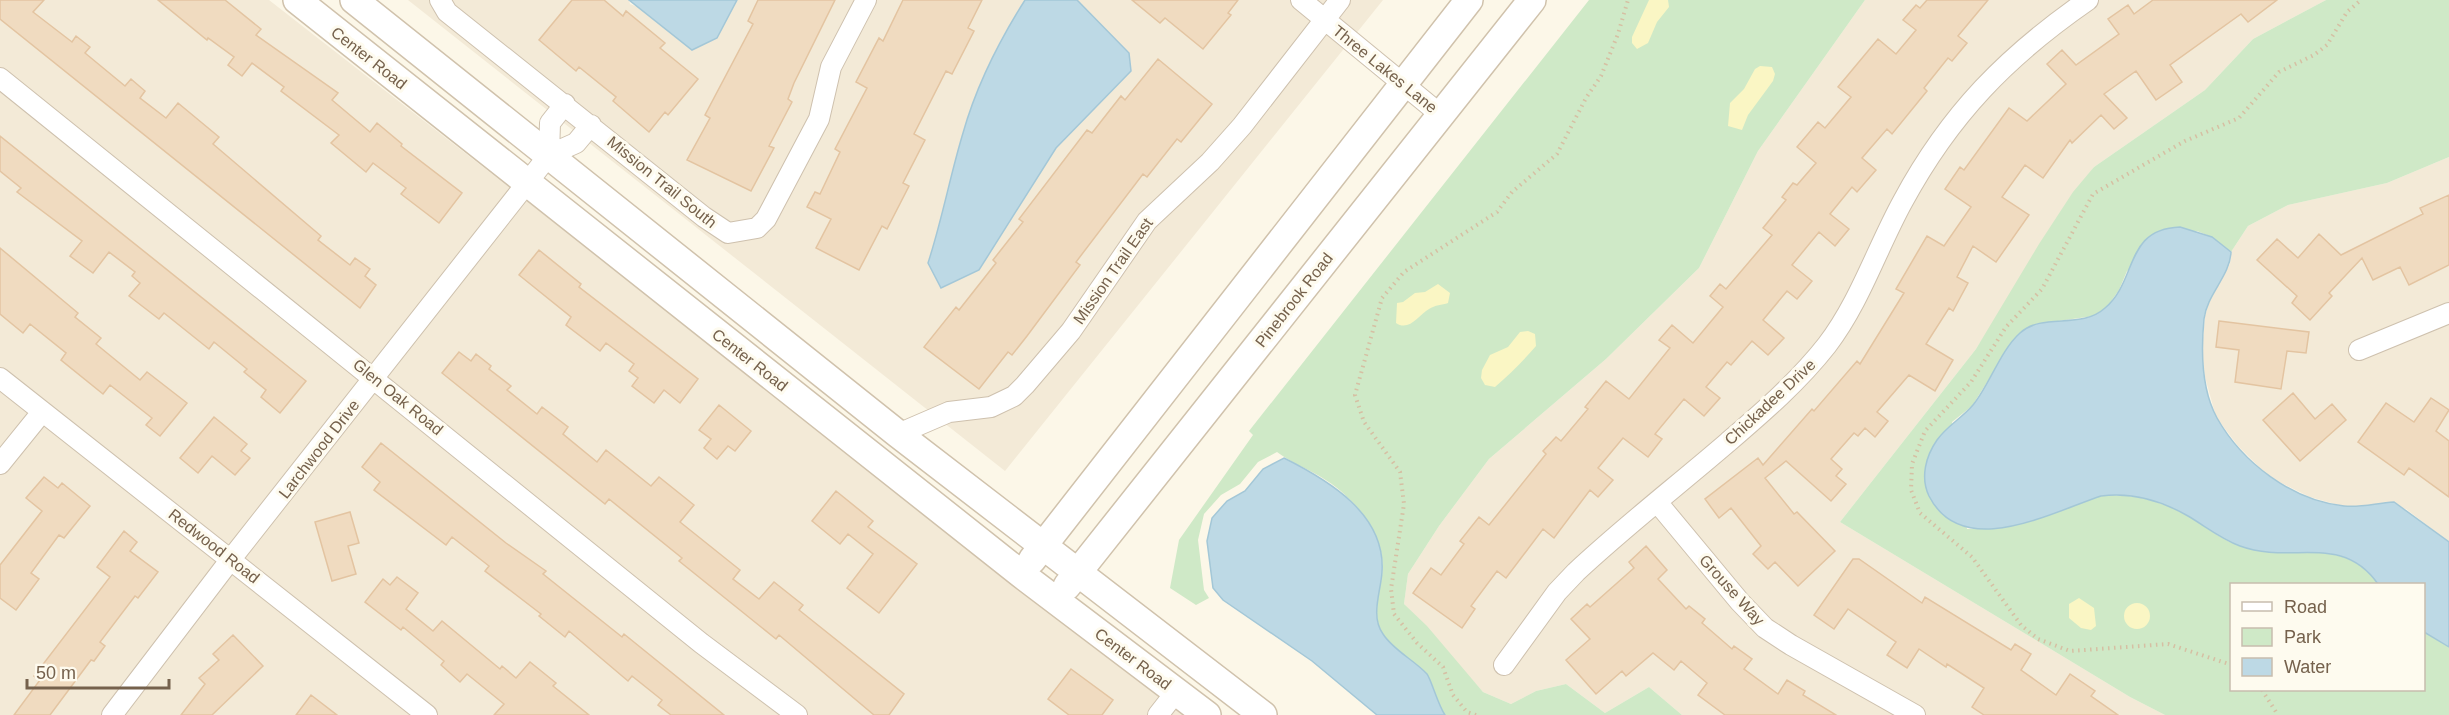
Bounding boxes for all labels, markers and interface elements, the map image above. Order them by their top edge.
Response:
street label: Three Lakes Lane [1330,22,1441,116]
street label: Center Road [328,23,410,93]
street label: Mission Trail South [604,133,720,231]
street label: Mission Trail East [1070,214,1156,327]
street label: Pinebrook Road [1252,250,1336,350]
street label: Center Road [709,325,791,395]
street label: Glen Oak Road [350,356,446,438]
street label: Chickadee Drive [1721,356,1819,448]
street label: Larchwood Drive [275,396,363,502]
street label: Redwood Road [165,505,263,587]
street label: Grouse Way [1696,551,1768,629]
legend [2230,583,2425,691]
text: Road [2284,597,2327,617]
street label: Center Road [1092,625,1174,693]
text: Park [2284,627,2322,647]
scale bar [27,652,170,690]
text: Water [2284,657,2331,677]
text: 50 m [36,663,76,683]

